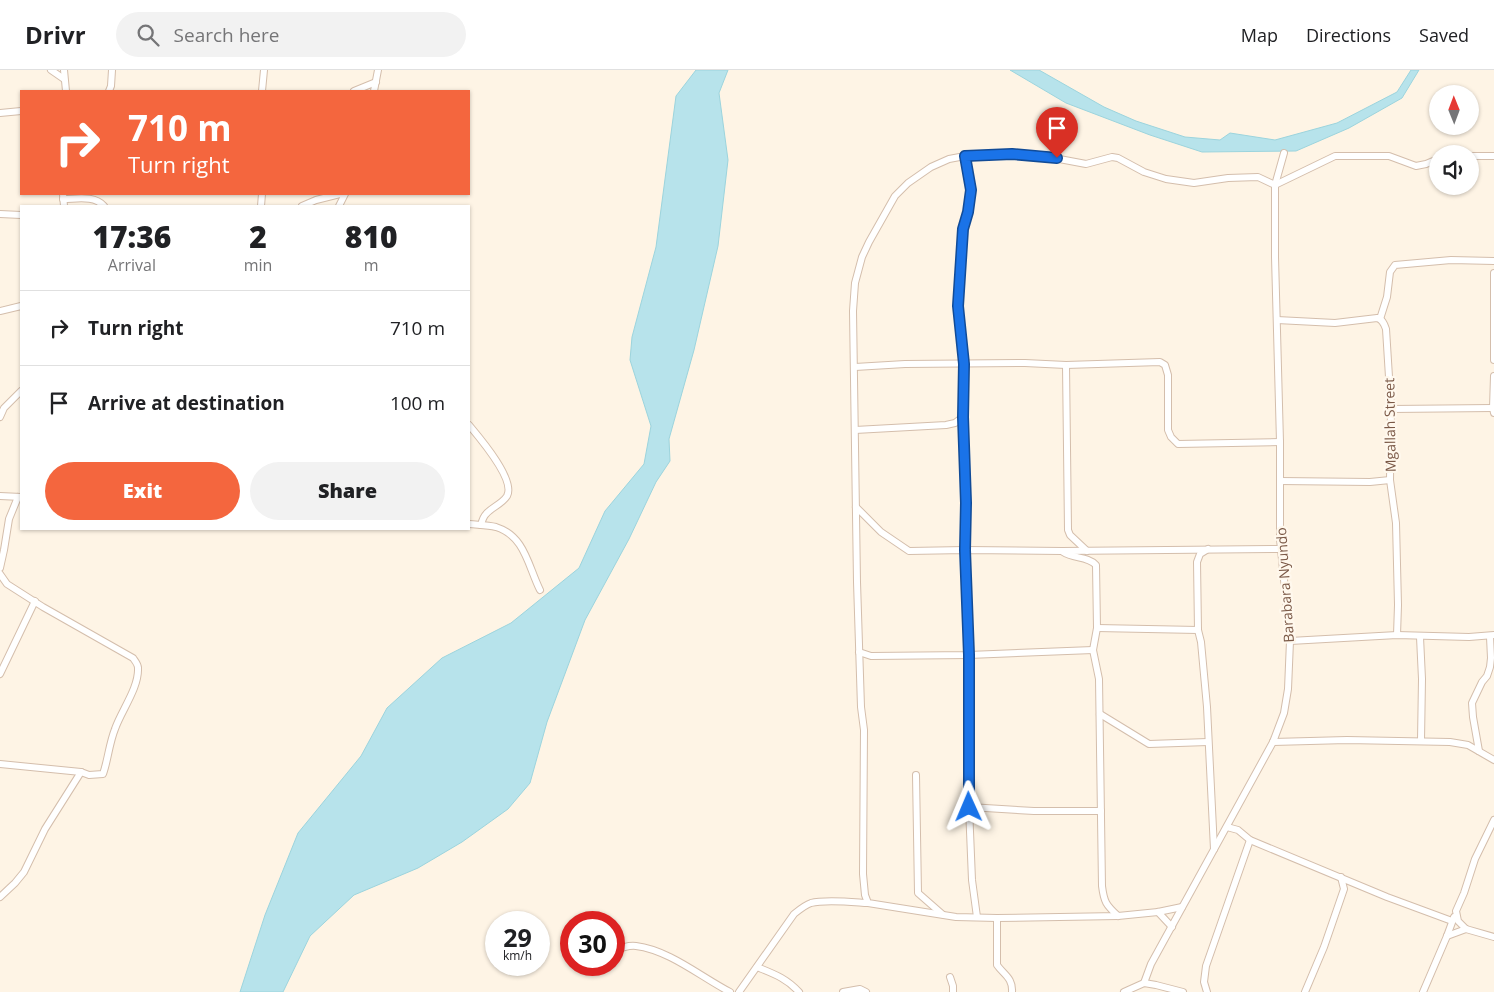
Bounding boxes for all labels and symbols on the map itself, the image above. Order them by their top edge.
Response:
north arrow [1429,85,1479,135]
pin [1036,107,1078,158]
street label: Mgallah Street [1379,378,1400,472]
street label: Barabara Nyundo [1271,527,1298,643]
position arrow [942,780,994,832]
speed limit sign: 30 [560,911,625,976]

